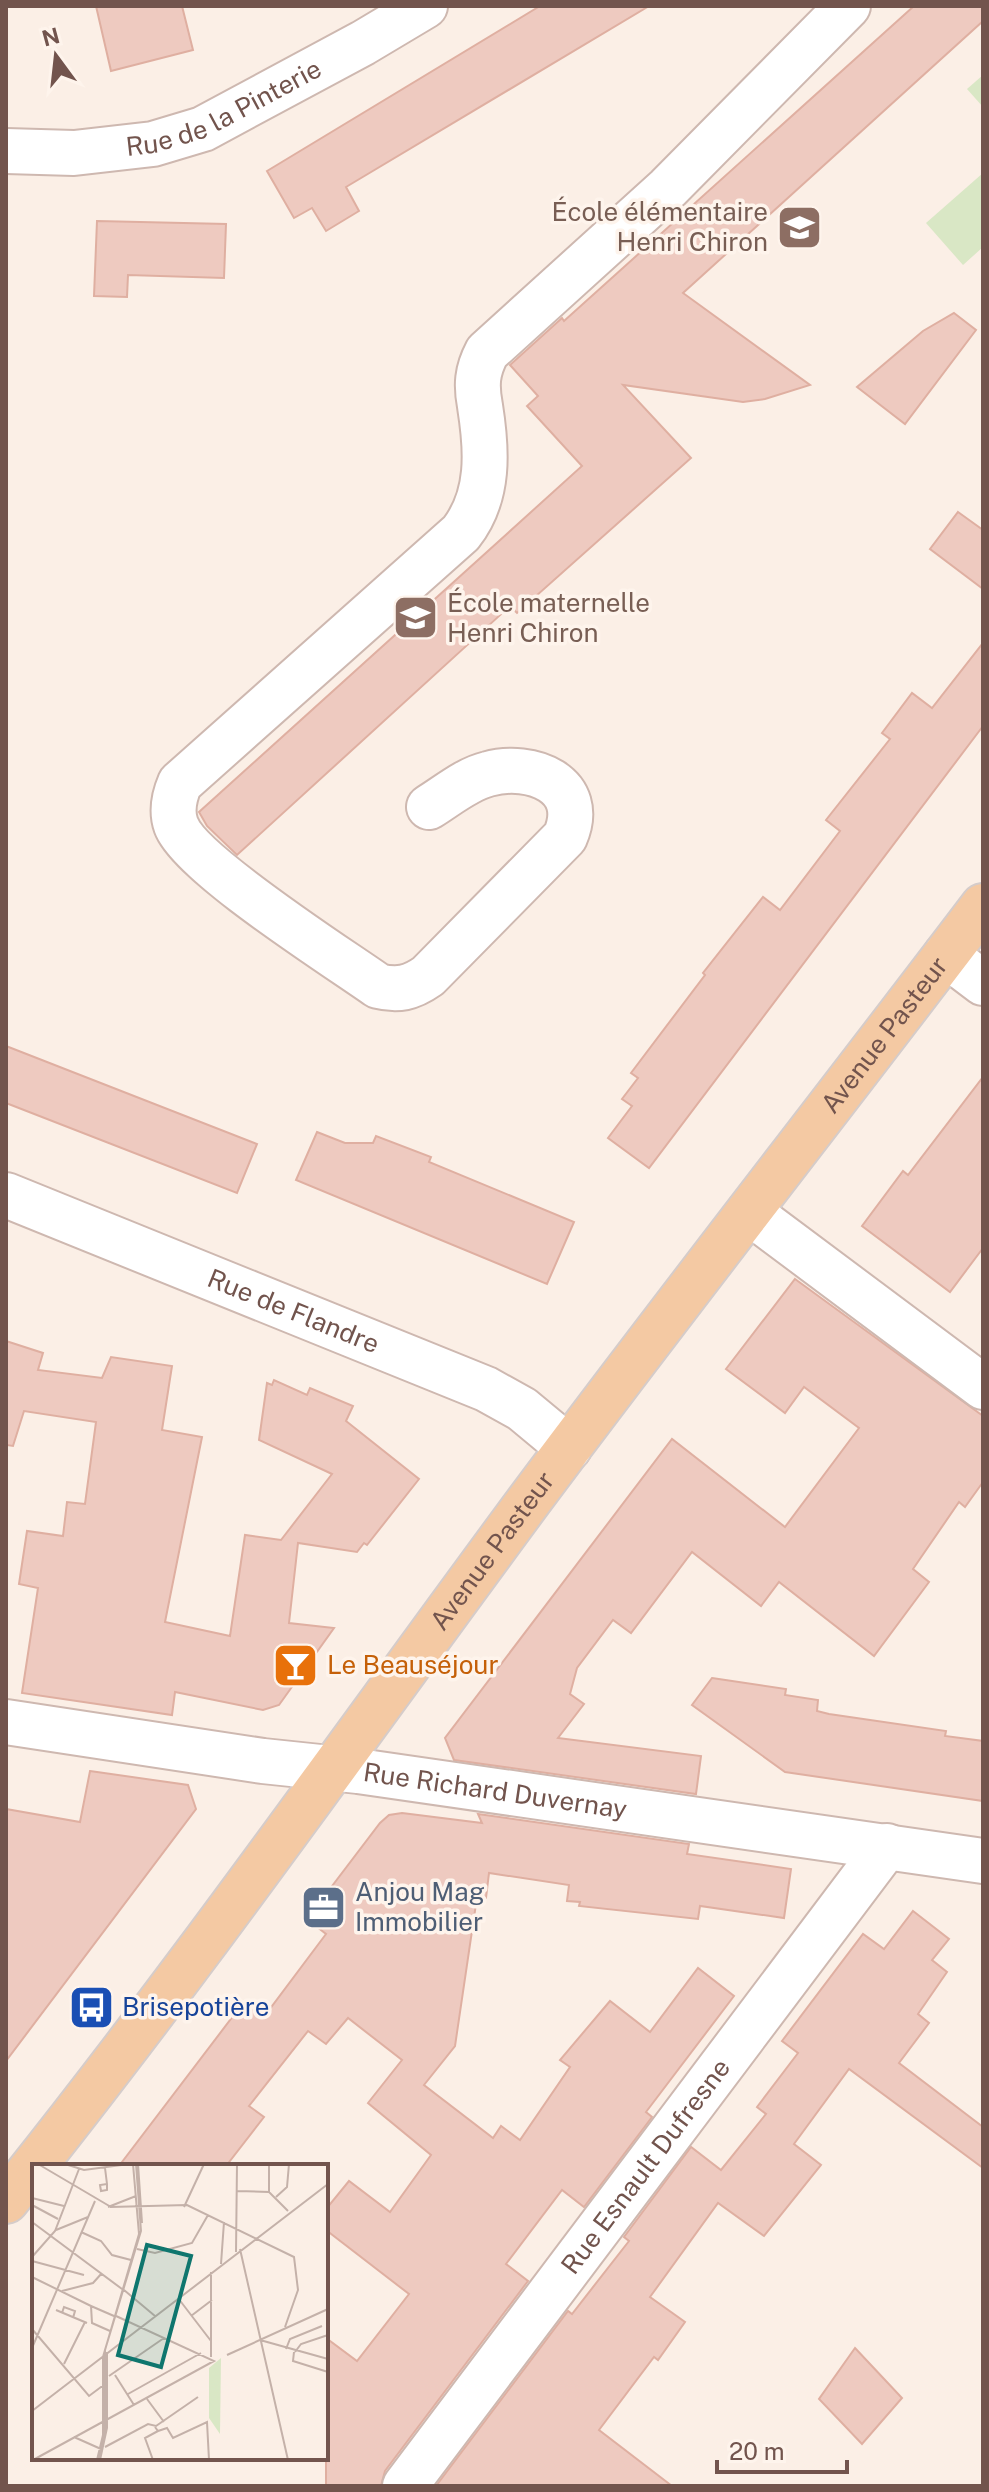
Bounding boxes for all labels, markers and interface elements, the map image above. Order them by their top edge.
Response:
north arrow [16,16,96,96]
text: N [39,22,63,51]
street label: Rue de la Pinterie [124,52,326,162]
place label: École élémentaire Henri Chiron [551,196,768,257]
school or university icon: École élémentaire Henri Chiron [775,203,823,251]
place label: École maternelle Henri Chiron [447,587,650,648]
school or university icon: École maternelle Henri Chiron [392,594,440,642]
street label: Avenue Pasteur [814,950,954,1119]
street label: Rue de Flandre [203,1262,384,1359]
street label: Avenue Pasteur [423,1465,560,1636]
bar icon: Le Beauséjour [272,1641,320,1689]
place label: Le Beauséjour [327,1649,499,1680]
street label: Rue Richard Duvernay [361,1756,629,1825]
place label: Anjou Mag Immobilier [355,1876,485,1937]
office icon: Anjou Mag Immobilier [300,1883,348,1931]
bus stop icon: Brisepotière [67,1983,115,2031]
place label: Brisepotière [122,1991,269,2022]
street label: Rue Esnault Dufresne [554,2052,736,2280]
inset map [32,2164,328,2460]
scale bar [717,2424,847,2474]
text: 20 m [729,2437,785,2465]

